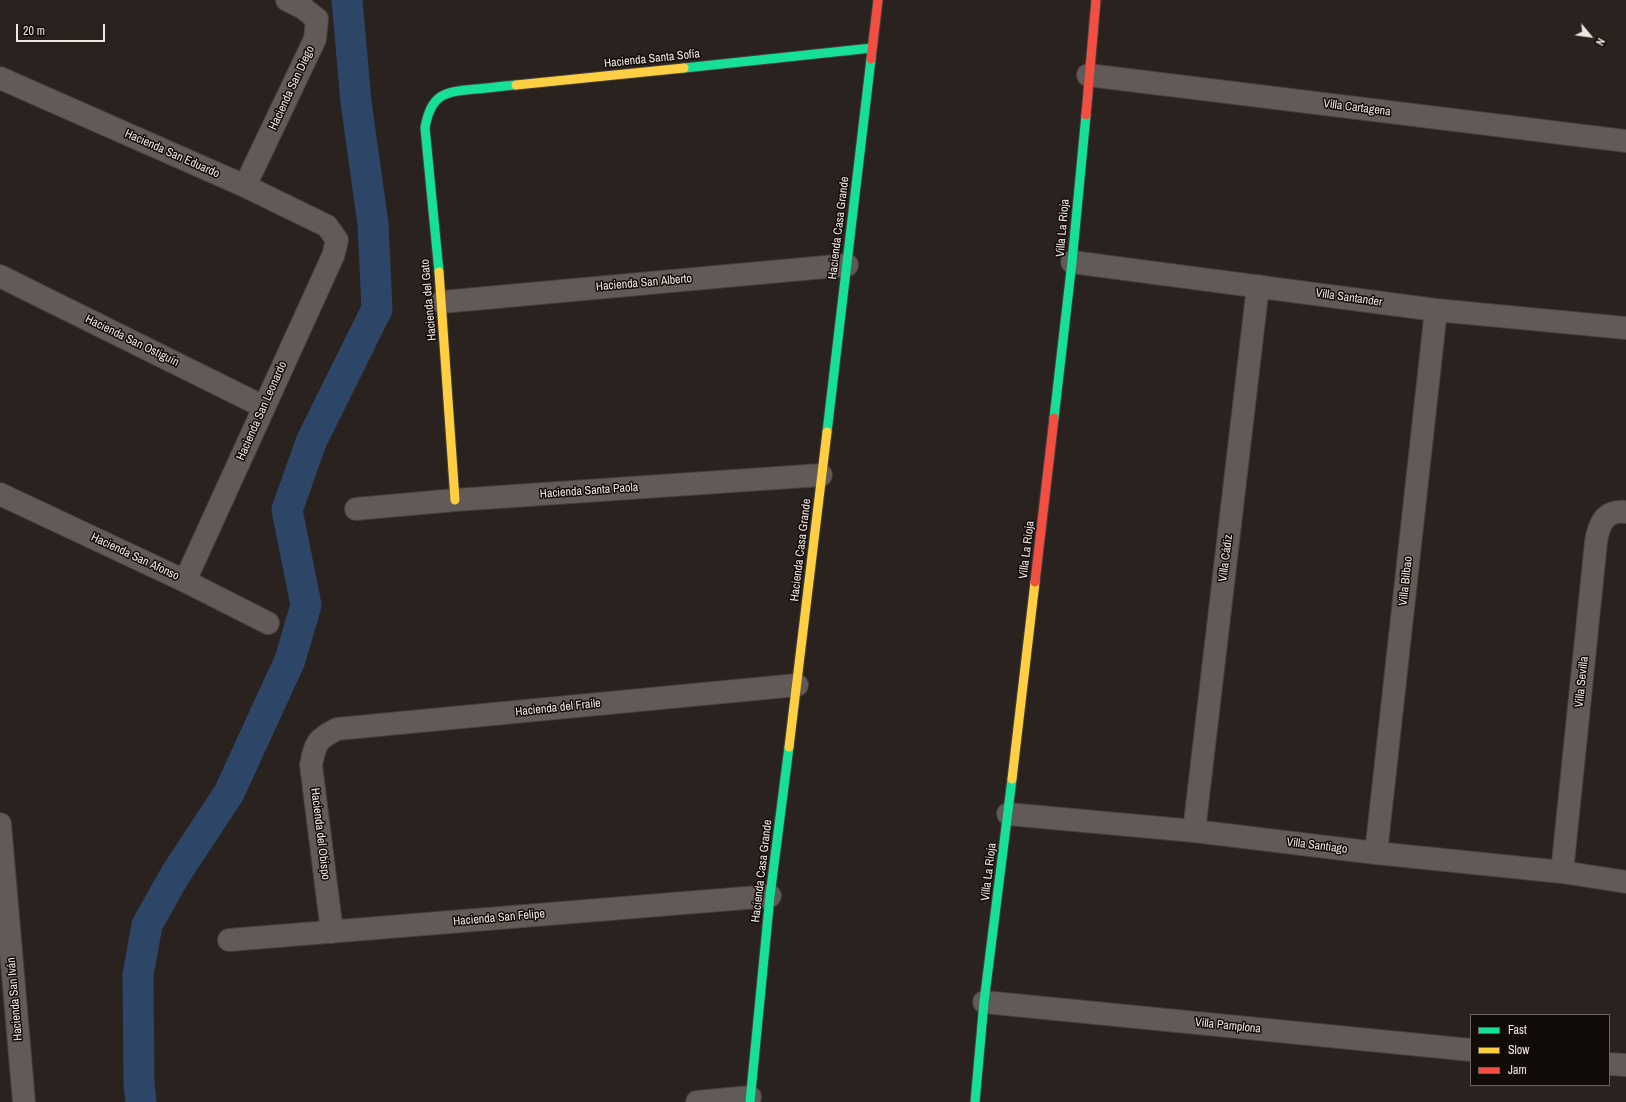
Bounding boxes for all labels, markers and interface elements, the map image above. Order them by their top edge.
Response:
scale bar [18,16,107,42]
north arrow [1570,16,1610,56]
text: 20 m [23,23,45,39]
text: N [1593,36,1608,48]
street label: Hacienda San Diego [266,44,318,132]
street label: Hacienda Santa Sofía [603,47,701,71]
street label: Villa Cartagena [1323,97,1391,119]
street label: Hacienda San Eduardo [122,127,222,181]
street label: Hacienda Casa Grande [826,176,852,280]
street label: Villa La Rioja [1053,198,1073,258]
street label: Hacienda del Gato [418,259,440,341]
street label: Hacienda San Alberto [595,272,693,294]
street label: Villa Santander [1315,286,1383,310]
street label: Hacienda San Ostiguín [83,312,181,370]
street label: Hacienda San Leonardo [234,359,290,463]
street label: Hacienda Santa Paola [539,480,639,502]
street label: Hacienda Casa Grande [788,498,814,602]
street label: Villa La Rioja [1016,520,1038,580]
street label: Hacienda San Afonso [89,530,181,584]
street label: Villa Cádiz [1216,534,1236,582]
street label: Villa Bilbao [1396,556,1416,606]
street label: Villa Sevilla [1572,656,1592,708]
street label: Hacienda del Fraile [515,696,601,720]
street label: Hacienda del Obispo [307,787,333,881]
street label: Hacienda Casa Grande [749,819,775,923]
street label: Villa Santiago [1286,835,1348,857]
street label: Villa La Rioja [978,842,1000,902]
street label: Hacienda San Felipe [453,907,545,929]
street label: Hacienda San Iván [4,957,26,1041]
legend [1470,1014,1610,1086]
street label: Villa Pamplona [1194,1015,1262,1037]
text: Fast [1508,1022,1527,1038]
text: Slow [1508,1042,1529,1058]
text: Jam [1508,1062,1527,1078]

